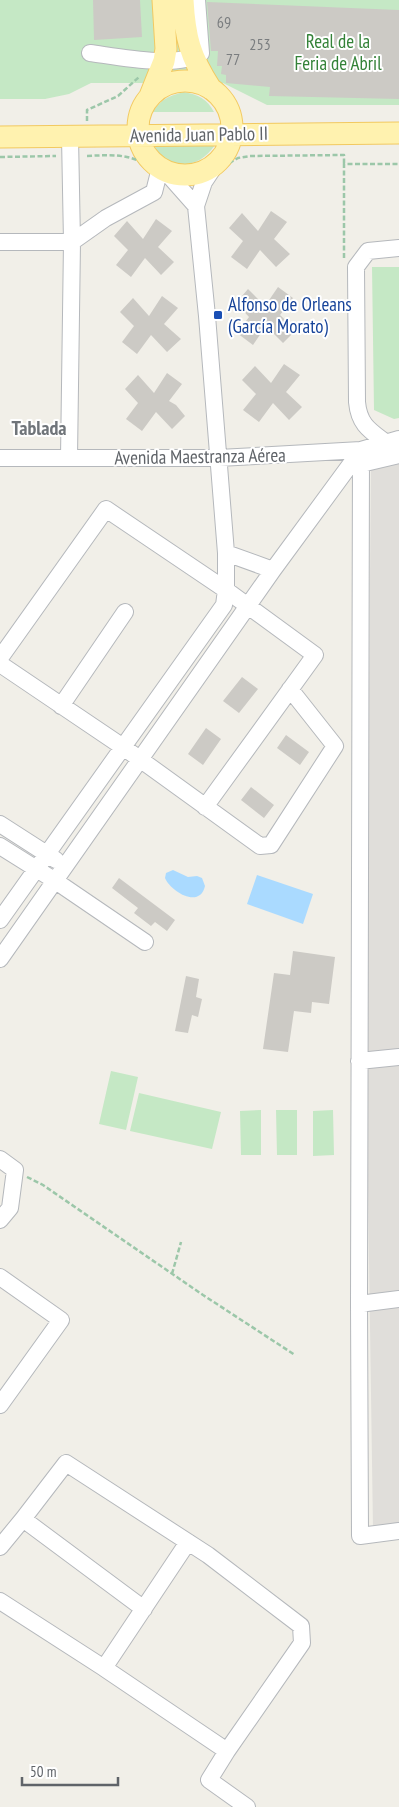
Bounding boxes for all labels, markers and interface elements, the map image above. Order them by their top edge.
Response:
house number: 69 [217,12,231,32]
park label: Real de la Feria de Abril [294,29,382,75]
house number: 253 [249,34,271,54]
house number: 77 [226,49,240,69]
street label: Avenida Juan Pablo II [130,121,268,147]
place label: Alfonso de Orleans (García Morato) [228,292,352,338]
marker: Alfonso de Orleans (García Morato) [212,309,224,321]
district label: Tablada [11,415,67,441]
street label: Avenida Maestranza Aérea [114,443,286,469]
scale bar [22,1754,119,1786]
text: 50 m [30,1762,56,1781]

